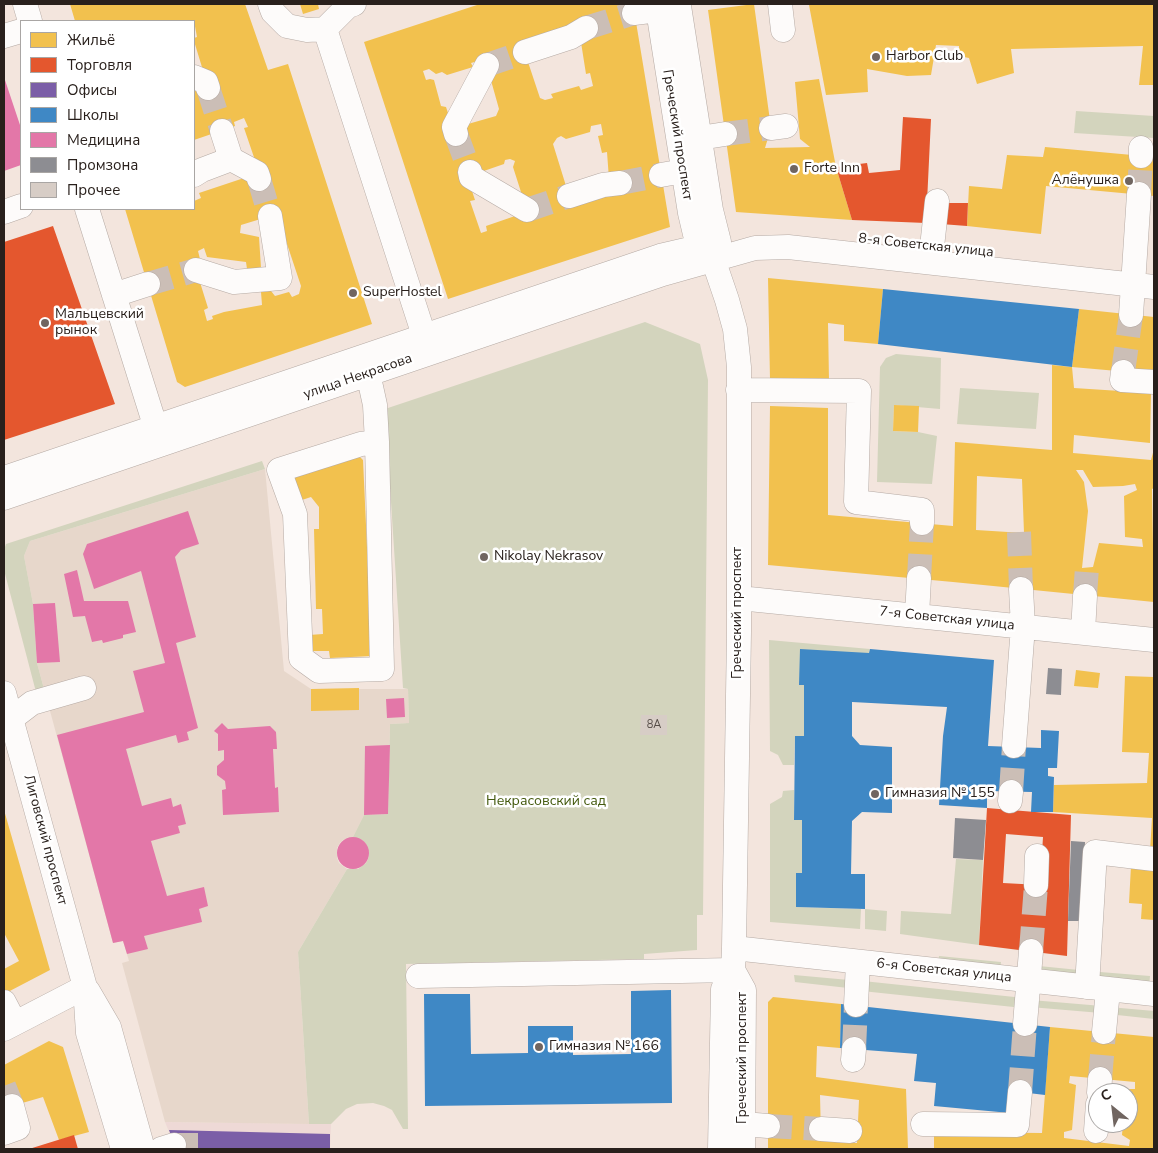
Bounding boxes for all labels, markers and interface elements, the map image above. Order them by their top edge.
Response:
legend [20,20,195,210]
text: Жильё [67,30,115,50]
place label: Harbor Club [886,49,963,65]
marker: Harbor Club [870,51,882,63]
text: Торговля [67,55,132,75]
street label: Греческий проспект [658,69,696,201]
text: Офисы [67,80,117,100]
text: Школы [67,105,119,125]
text: Медицина [67,130,140,150]
text: Промзона [67,155,138,175]
place label: Forte Inn [804,161,860,177]
marker: Forte Inn [788,163,800,175]
place label: Алёнушка [1052,173,1119,189]
marker: Алёнушка [1123,175,1135,187]
text: Прочее [67,180,120,200]
street label: 8-я Советская улица [858,231,994,261]
place label: SuperHostel [363,285,442,301]
marker: SuperHostel [347,287,359,299]
place label: Мальцевский рынок [55,307,144,340]
marker: Мальцевский рынок [39,317,51,329]
street label: улица Некрасова [301,351,415,403]
street label: Греческий проспект [730,547,746,679]
place label: Nikolay Nekrasov [494,549,603,565]
marker: Nikolay Nekrasov [478,551,490,563]
street label: 7-я Советская улица [879,604,1015,634]
house number: 8А [647,718,661,732]
street label: Лиговский проспект [19,773,71,907]
place label: Гимназия № 155 [885,786,995,802]
marker: Гимназия № 155 [869,788,881,800]
park label: Некрасовский сад [486,794,606,810]
street label: 6-я Советская улица [876,956,1012,986]
street label: Греческий проспект [735,992,751,1124]
place label: Гимназия № 166 [549,1039,659,1055]
marker: Гимназия № 166 [533,1041,545,1053]
north arrow [1088,1083,1138,1133]
text: С [1097,1085,1115,1106]

